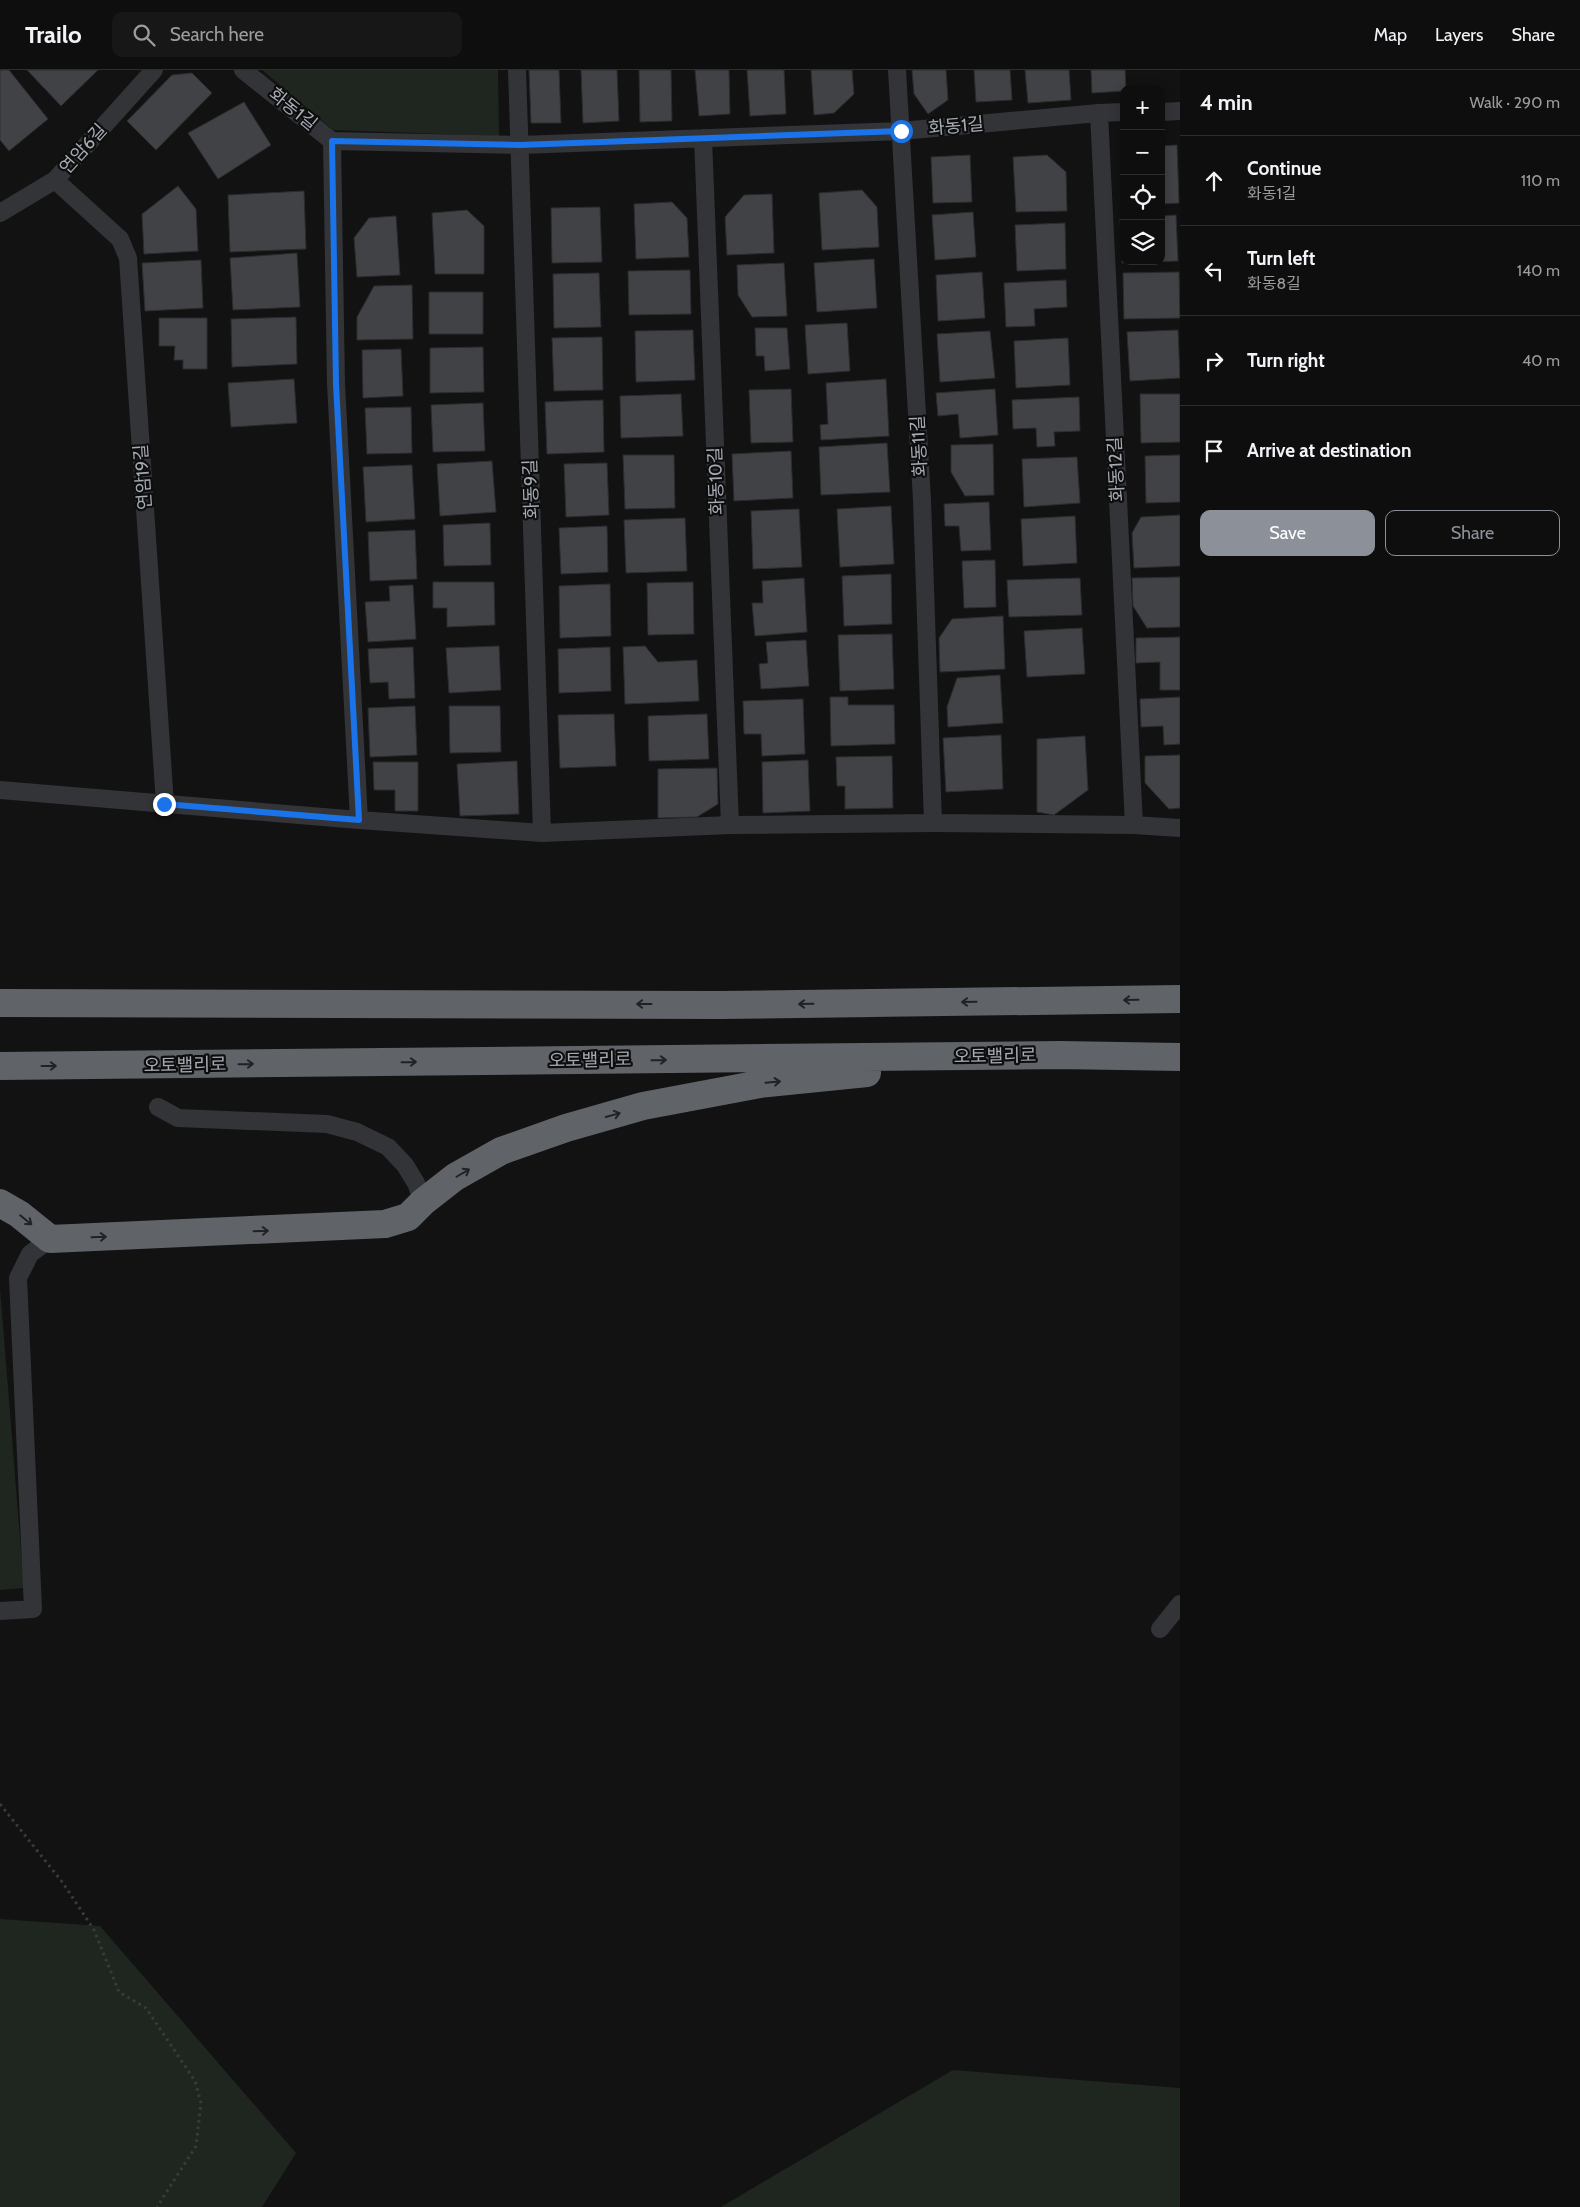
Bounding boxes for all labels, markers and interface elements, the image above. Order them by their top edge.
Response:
search box [112,12,462,57]
text: Trailo [25,20,82,49]
icon: search [130,21,158,49]
text: Search here [170,23,264,46]
text: Map [1374,24,1407,46]
text: Layers [1435,24,1484,46]
text: Share [1512,24,1555,46]
street label: 화동1길 [264,83,322,135]
map controls [1120,85,1165,265]
button: + [1120,85,1165,130]
text: 4 min [1200,90,1253,115]
text: Walk · 290 m [1470,93,1560,112]
street label: 화동1길 [927,113,985,139]
street label: 연암6길 [55,119,111,179]
route start [890,120,913,143]
button: − [1120,130,1165,175]
text: Continue [1247,157,1321,180]
icon: ahead [1200,167,1228,195]
text: 110 m [1521,171,1560,190]
button: locate [1120,175,1165,220]
text: 화동1길 [1247,184,1296,203]
button: layers [1120,220,1165,265]
text: Turn left [1247,247,1315,270]
icon: left [1200,257,1228,285]
text: 140 m [1517,261,1560,280]
text: 화동8길 [1247,274,1301,293]
icon: right [1200,347,1228,375]
text: Turn right [1247,349,1325,372]
text: 40 m [1522,351,1560,370]
street label: 화동11길 [906,415,932,477]
street label: 화동12길 [1103,436,1129,502]
icon: arrive [1200,437,1228,465]
text: Arrive at destination [1247,439,1411,462]
street label: 연암19길 [130,443,156,511]
street label: 화동10길 [704,447,728,515]
street label: 화동9길 [519,459,543,519]
button: Save [1200,510,1375,556]
button: Share [1385,510,1560,556]
route end [153,793,176,816]
one-way arrow [1124,995,1140,1005]
one-way arrow [961,997,978,1007]
one-way arrow [799,999,815,1009]
one-way arrow [636,1000,652,1009]
street label: 오토밸리로 [953,1044,1037,1068]
street label: 오토밸리로 [548,1048,632,1072]
street label: 오토밸리로 [143,1053,227,1077]
one-way arrow [650,1055,666,1065]
one-way arrow [400,1058,416,1067]
one-way arrow [238,1059,254,1069]
one-way arrow [40,1061,56,1071]
one-way arrow [764,1078,780,1087]
one-way arrow [605,1109,621,1119]
one-way arrow [455,1168,470,1178]
one-way arrow [19,1214,32,1225]
one-way arrow [253,1226,269,1235]
one-way arrow [91,1233,107,1242]

